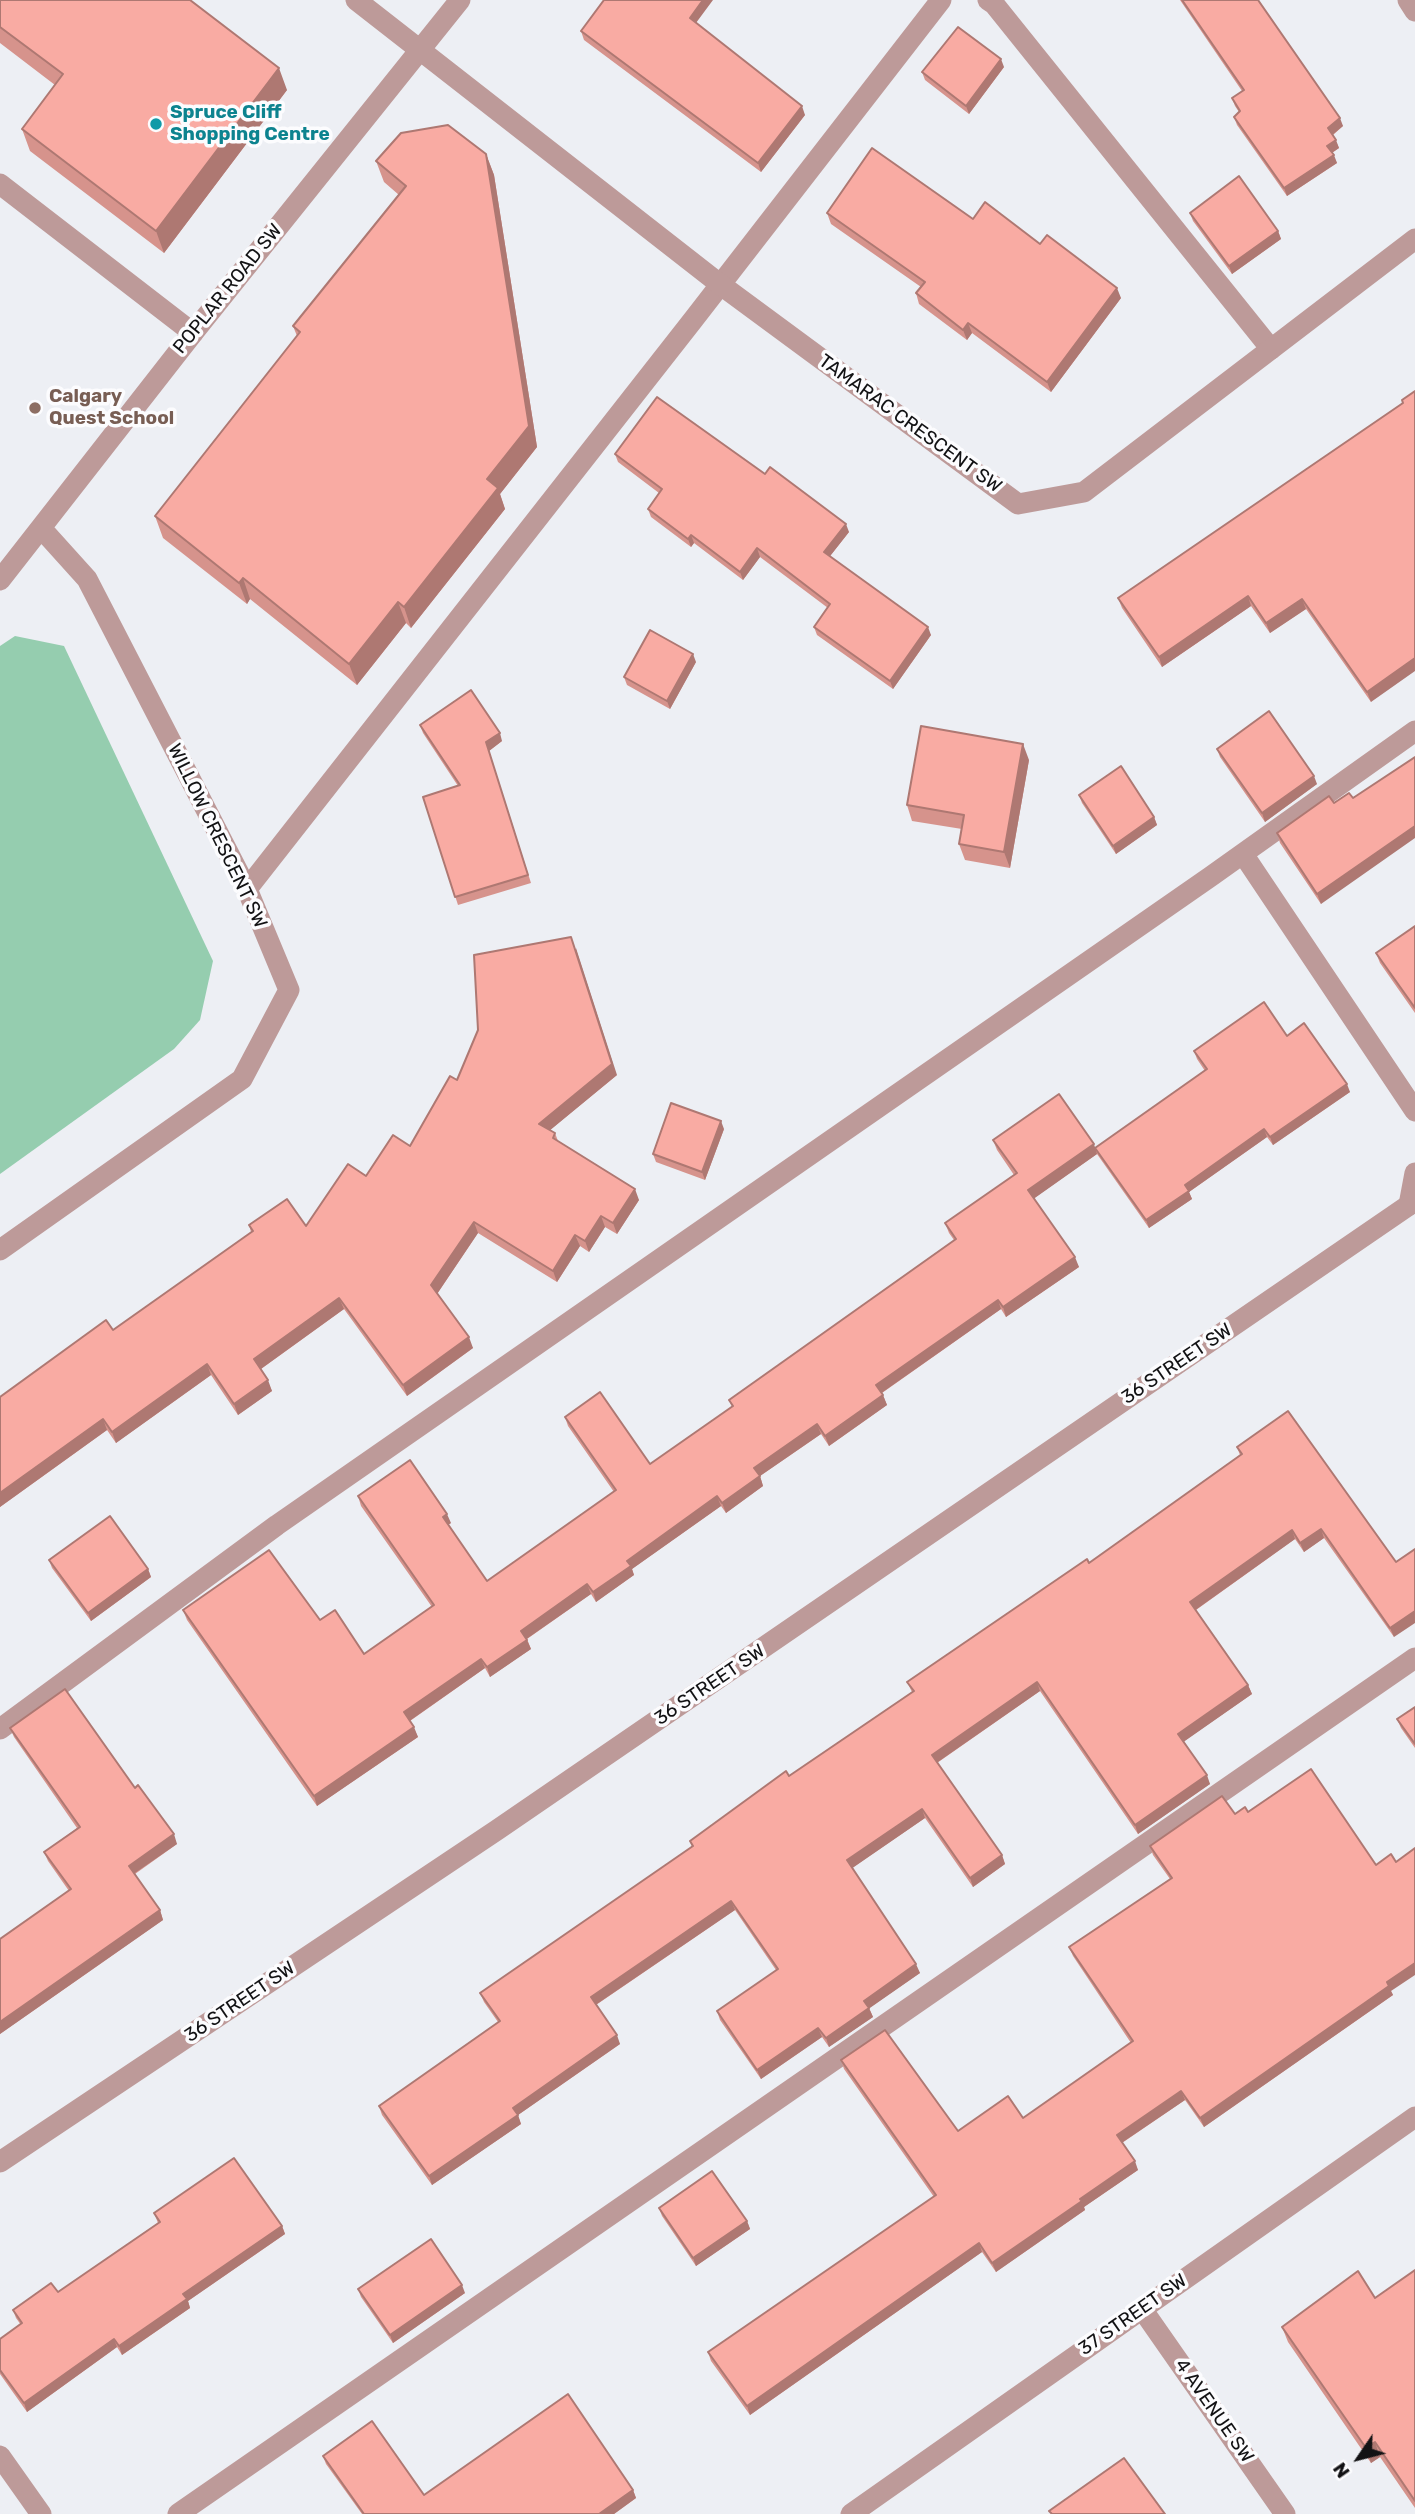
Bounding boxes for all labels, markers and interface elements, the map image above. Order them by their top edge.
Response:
place label: Spruce Cliff Shopping Centre [170,102,330,146]
marker: Spruce Cliff Shopping Centre [148,116,164,132]
street label: POPLAR ROAD SW [169,220,287,358]
street label: TAMARAC CRESCENT SW [814,350,1006,498]
place label: Calgary Quest School [49,386,174,430]
marker: Calgary Quest School [27,400,43,416]
street label: WILLOW CRESCENT SW [162,740,272,932]
street label: 36 STREET SW [1118,1319,1236,1409]
street label: 36 STREET SW [651,1640,769,1730]
street label: 36 STREET SW [181,1957,299,2047]
street label: 37 STREET SW [1075,2269,1191,2361]
street label: 4 AVENUE SW [1170,2355,1258,2467]
north arrow [1324,2423,1394,2493]
text: N [1328,2458,1355,2483]

